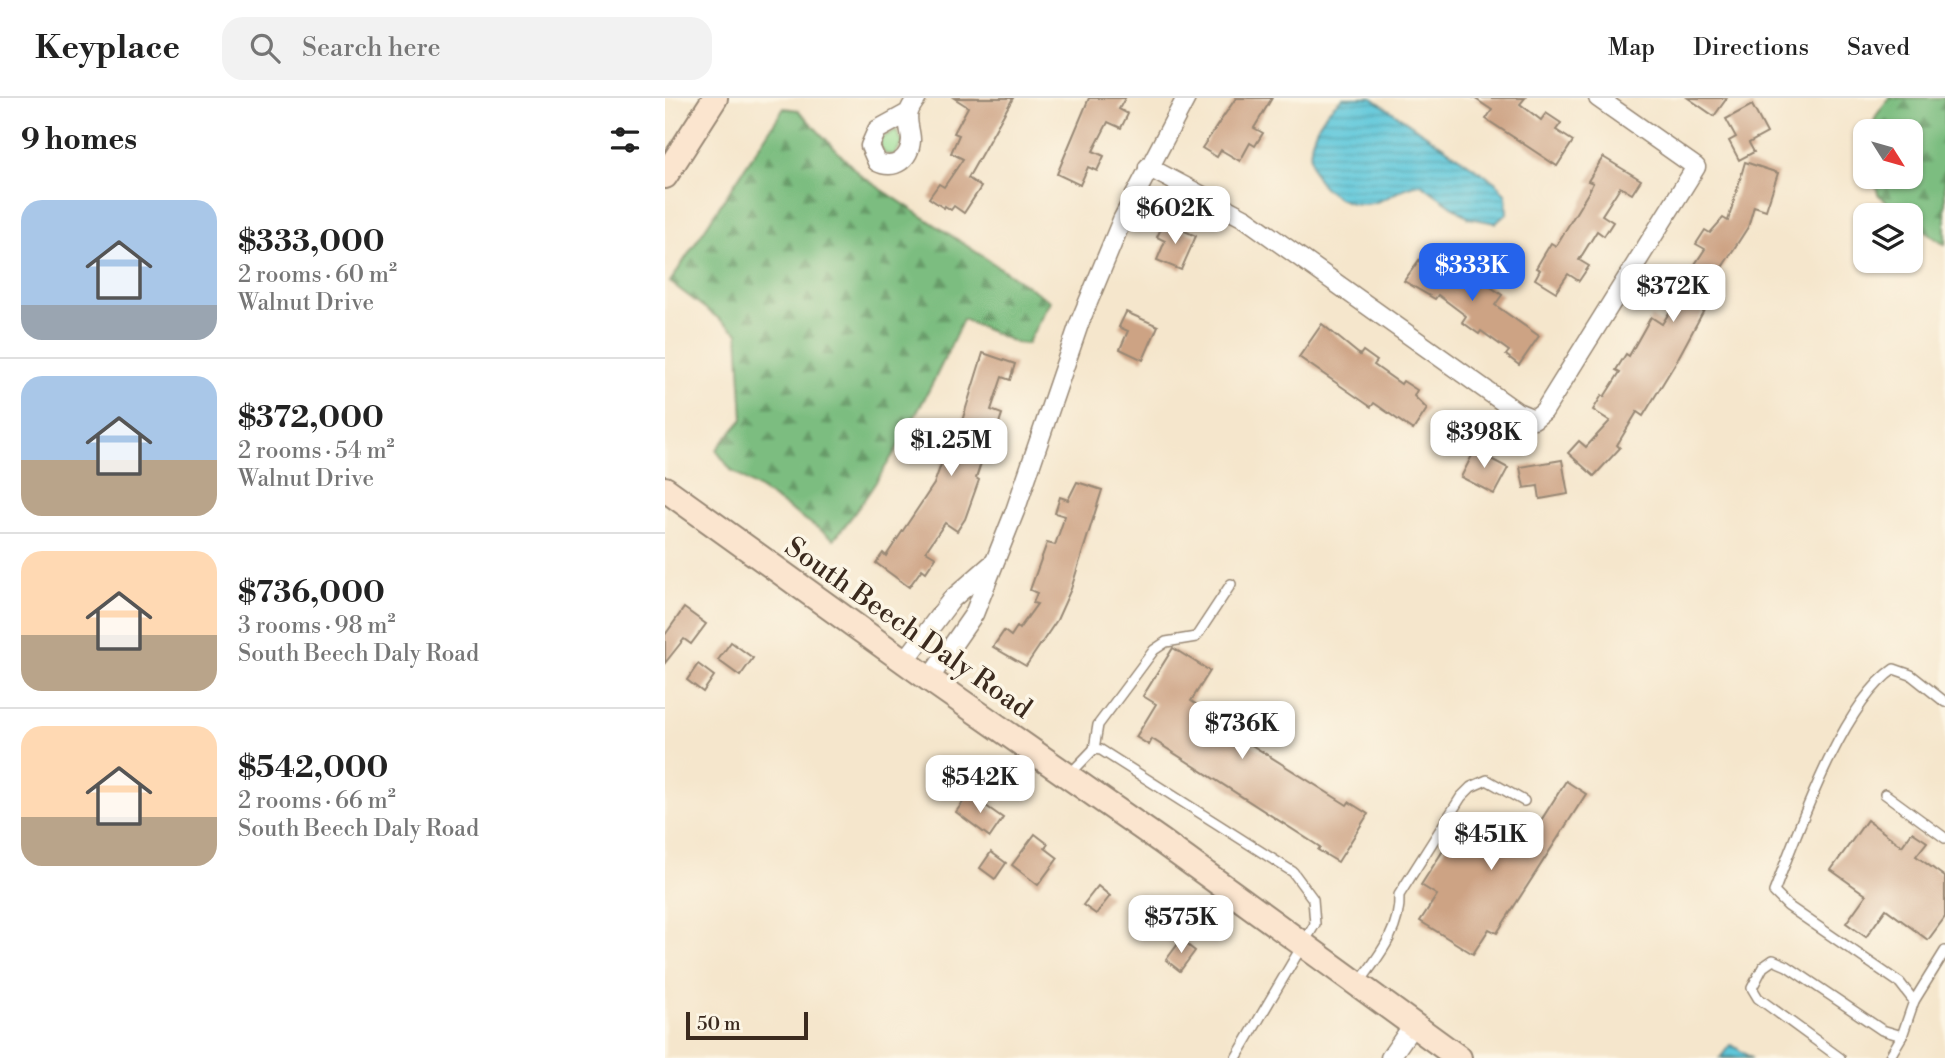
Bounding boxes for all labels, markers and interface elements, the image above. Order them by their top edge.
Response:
search box [222,17,712,80]
text: Keyplace [35,28,180,69]
icon: search [246,29,284,67]
text: Search here [302,32,441,64]
text: Map [1608,33,1655,63]
text: Directions [1693,33,1809,63]
text: Saved [1847,33,1910,63]
north arrow [1853,119,1923,189]
map controls [1853,119,1923,273]
text: 9 homes [21,121,137,159]
icon: filters [606,121,644,159]
pin: $602K [1126,186,1224,246]
text: $602K [1136,195,1214,223]
button: layers [1853,203,1923,273]
text: $333,000 [238,223,385,261]
icon: home [77,228,161,312]
pin: $333K [1423,244,1521,303]
text: $333K [1435,252,1509,280]
text: 2 rooms · 60 m² [238,261,397,289]
pin: $372K [1624,264,1722,324]
text: $372K [1636,273,1710,301]
text: Walnut Drive [238,289,374,317]
text: $372,000 [238,399,384,437]
icon: home [77,404,161,488]
pin: $398K [1435,410,1533,470]
pin: $1.25M [894,418,1008,478]
text: $398K [1446,419,1522,447]
text: $1.25M [910,427,992,455]
text: 2 rooms · 54 m² [238,437,395,465]
text: Walnut Drive [238,465,374,493]
street label: South Beech Daly Road [778,530,1038,727]
text: $736,000 [238,574,385,612]
icon: home [77,579,161,663]
text: 3 rooms · 98 m² [238,612,395,640]
text: South Beech Daly Road [238,640,479,668]
pin: $736K [1193,702,1291,761]
text: $736K [1205,710,1279,738]
text: $542,000 [238,749,388,787]
icon: home [77,754,161,838]
pin: $542K [931,756,1029,815]
text: $542K [942,764,1018,792]
text: 2 rooms · 66 m² [238,787,396,815]
pin: $451K [1442,812,1540,872]
text: South Beech Daly Road [238,815,479,843]
text: $451K [1454,821,1528,849]
pin: $575K [1132,896,1230,955]
text: $575K [1144,904,1218,932]
scale bar [686,1009,809,1041]
text: 50 m [697,1012,741,1036]

